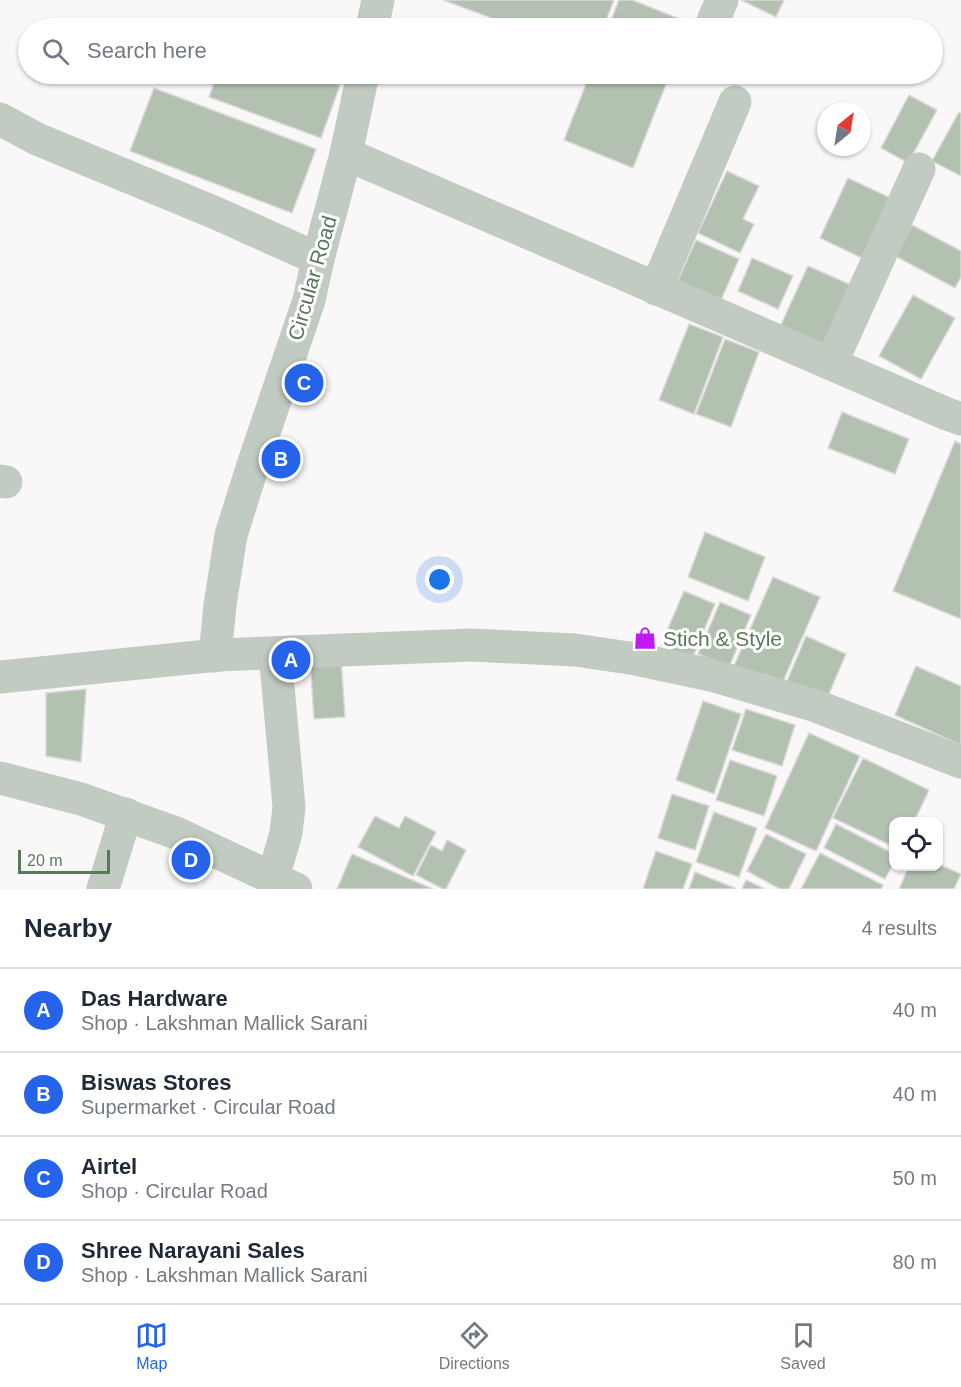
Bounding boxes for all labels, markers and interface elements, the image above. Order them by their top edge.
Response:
search box [18,18,943,84]
icon: search [39,35,72,68]
text: Search here [87,38,207,63]
north arrow [817,102,871,156]
street label: Circular Road [283,213,341,343]
pin: C [284,360,324,406]
pin: B [262,436,300,482]
your location [425,565,454,594]
shop icon: Stich & Style [632,625,658,651]
place label: Stich & Style [663,627,782,650]
pin: A [272,638,310,682]
map controls [889,817,943,871]
button: locate [889,817,943,871]
pin: D [172,838,210,882]
scale bar [18,847,110,874]
text: 20 m [27,852,63,869]
text: Nearby [24,913,112,943]
text: 4 results [861,917,937,939]
text: Das Hardware [81,986,228,1011]
text: A [36,999,51,1021]
text: 40 m [893,999,937,1021]
text: Shop · Lakshman Mallick Sarani [81,1012,368,1034]
text: Biswas Stores [81,1070,231,1095]
text: B [36,1083,51,1105]
text: 40 m [893,1083,937,1105]
text: Supermarket · Circular Road [81,1096,336,1118]
text: Airtel [81,1154,137,1179]
text: C [36,1167,51,1189]
text: 50 m [893,1167,937,1189]
text: Shop · Circular Road [81,1180,268,1202]
text: Shree Narayani Sales [81,1238,305,1263]
text: D [36,1251,51,1273]
text: 80 m [893,1251,937,1273]
text: Shop · Lakshman Mallick Sarani [81,1264,368,1286]
tab: Map [135,1319,168,1373]
tab: Directions [439,1319,510,1373]
tab: Saved [780,1319,826,1373]

